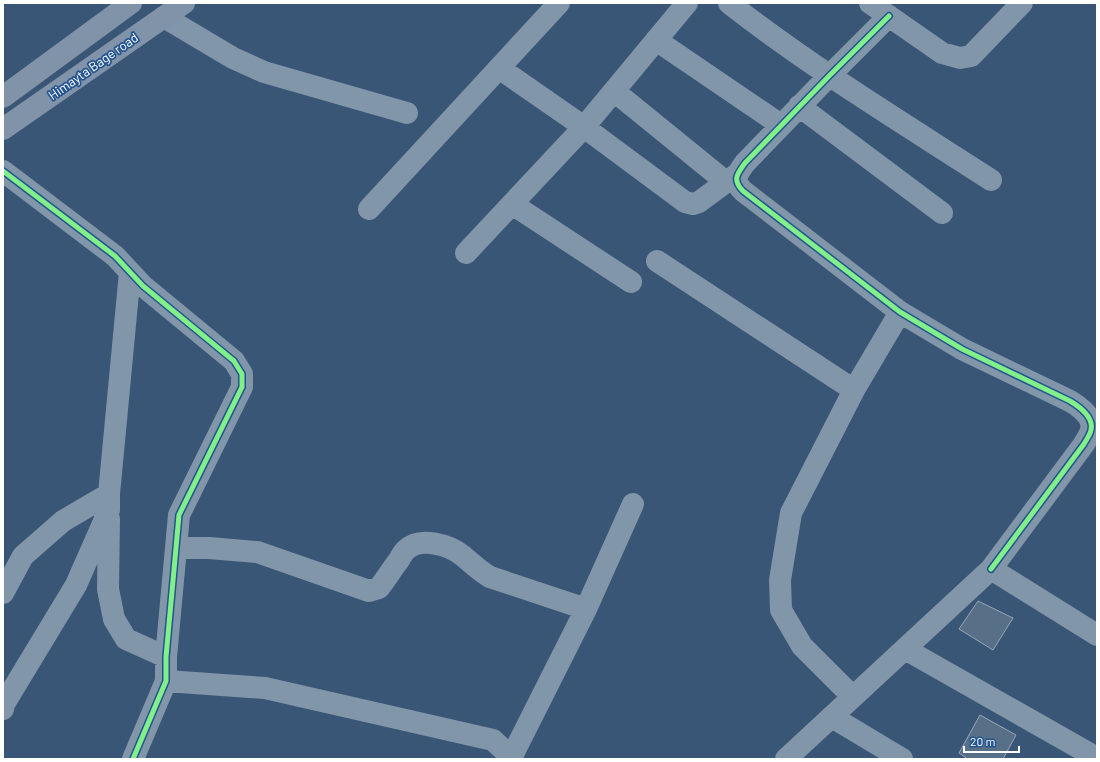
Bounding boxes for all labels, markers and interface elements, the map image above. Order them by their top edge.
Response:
street label: Himayta Bage road [45,29,141,103]
scale bar [964,728,1019,754]
text: 20 m [970,734,996,748]

